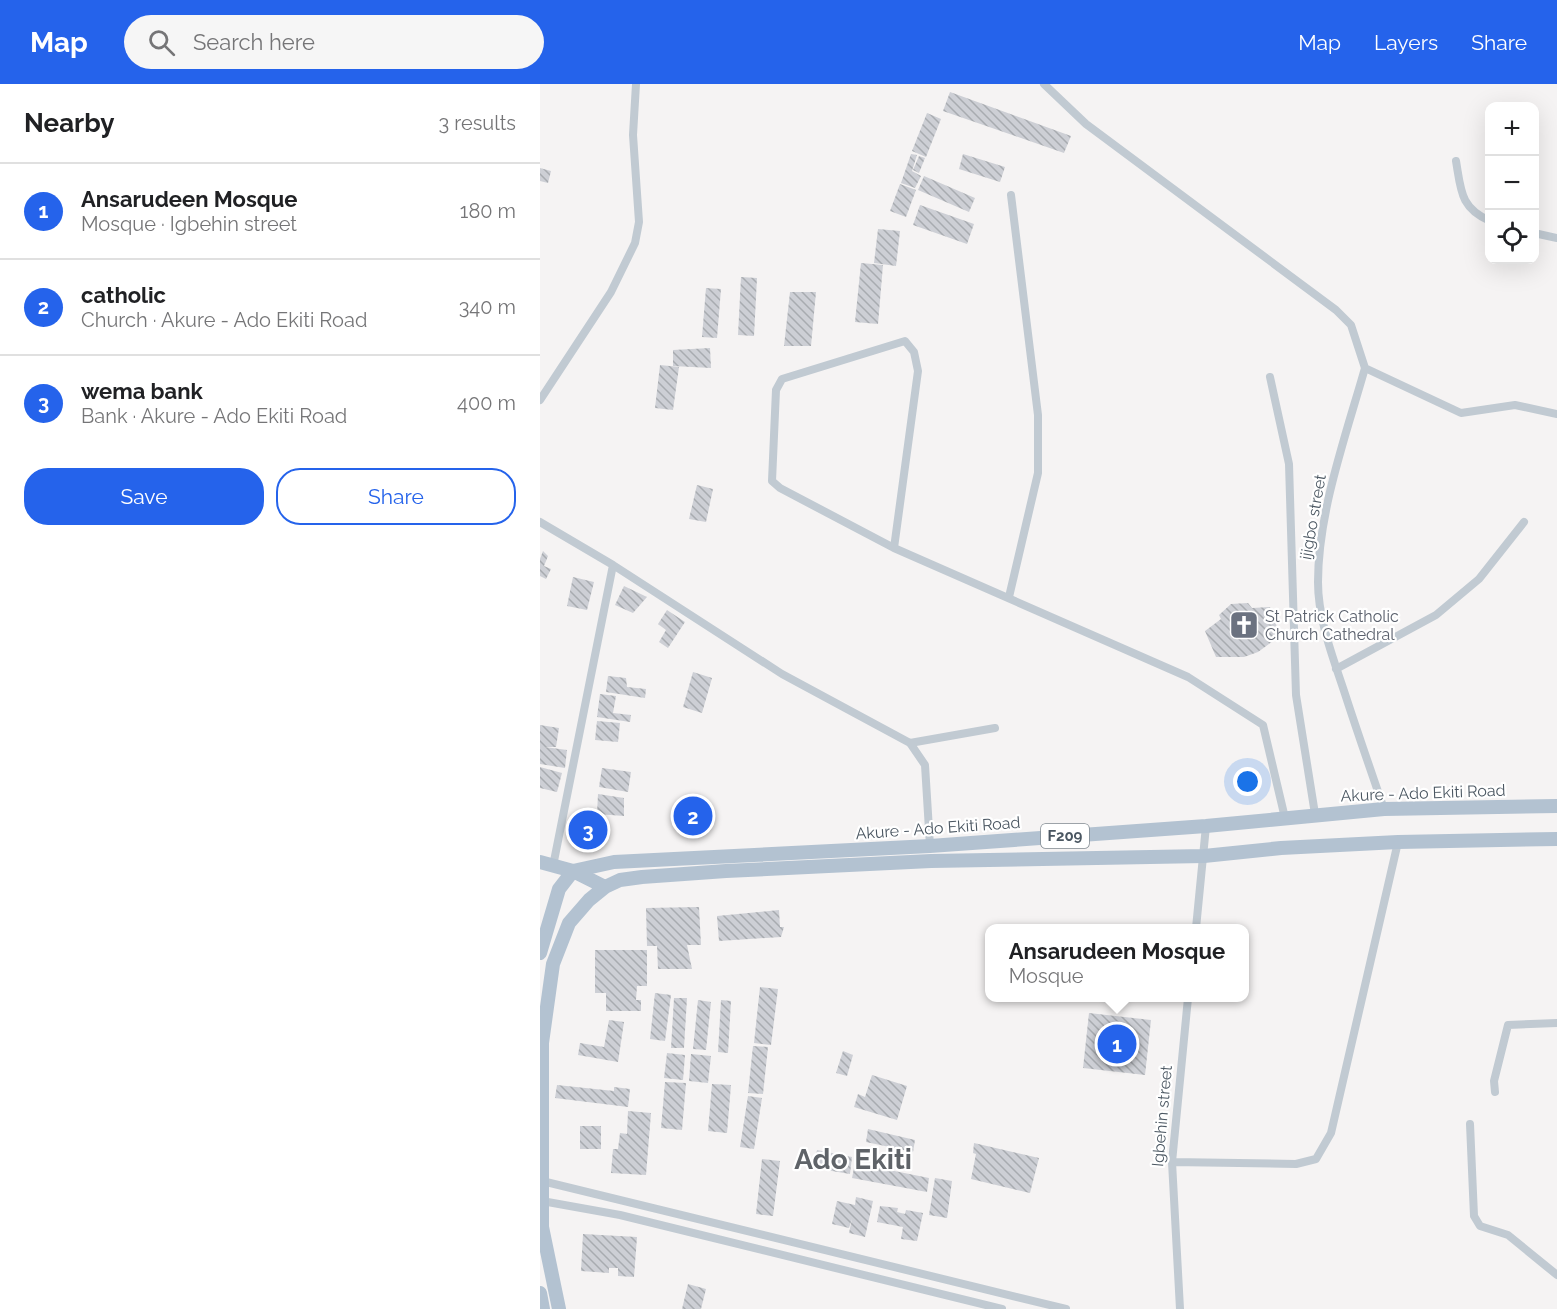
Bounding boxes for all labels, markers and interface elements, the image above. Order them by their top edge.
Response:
search box [124,15,544,69]
text: Map [30,26,88,59]
icon: search [145,26,178,59]
text: Search here [193,29,315,55]
text: Map [1298,30,1341,55]
text: Layers [1374,30,1438,55]
text: Share [1471,30,1527,55]
map controls [1485,102,1539,264]
button: + [1485,102,1539,156]
text: Nearby [24,108,114,138]
text: 3 results [438,111,516,135]
button: − [1485,156,1539,210]
text: Ansarudeen Mosque [81,186,298,212]
text: 1 [39,199,48,223]
text: 180 m [460,199,516,223]
button: locate [1485,210,1539,264]
text: Mosque · Igbehin street [81,212,297,236]
text: catholic [81,282,166,308]
text: 2 [38,295,49,319]
text: 340 m [459,295,516,319]
text: Church · Akure - Ado Ekiti Road [81,308,367,332]
text: wema bank [81,378,203,404]
text: 3 [38,391,49,415]
text: 400 m [457,391,516,415]
text: Bank · Akure - Ado Ekiti Road [81,404,347,428]
button: Save [24,468,264,525]
button: Share [276,468,516,525]
street label: ijigbo street [1296,472,1330,561]
place label: St Patrick Catholic Church Cathedral [1265,607,1399,644]
church icon: St Patrick Catholic Church Cathedral [1228,609,1260,641]
your location [1233,767,1262,796]
street label: Akure - Ado Ekiti Road [1340,781,1506,805]
pin: 2 [674,794,712,838]
pin: 3 [568,808,608,852]
street label: Akure - Ado Ekiti Road [855,813,1021,843]
road number: F209 [1041,824,1089,848]
popup [985,924,1249,1002]
text: Ansarudeen Mosque [1009,938,1225,964]
text: Mosque [1009,964,1084,988]
pin: 1 [1098,1022,1136,1066]
street label: Igbehin street [1148,1064,1176,1168]
district label: Ado Ekiti [794,1143,912,1176]

